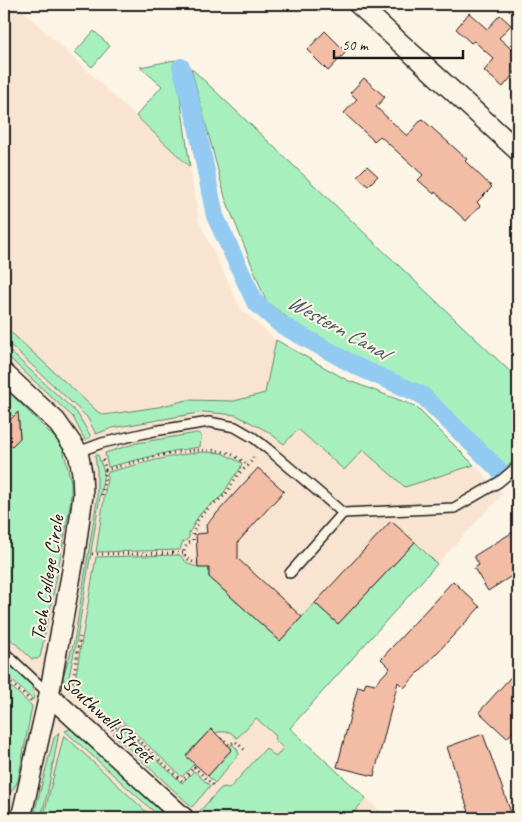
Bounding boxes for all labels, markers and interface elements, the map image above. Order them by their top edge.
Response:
scale bar [334,28,463,60]
text: 50 m [342,36,369,55]
water label: Western Canal [283,288,400,370]
street label: Tech College Circle [24,512,70,643]
street label: Southwell Street [57,670,162,770]

